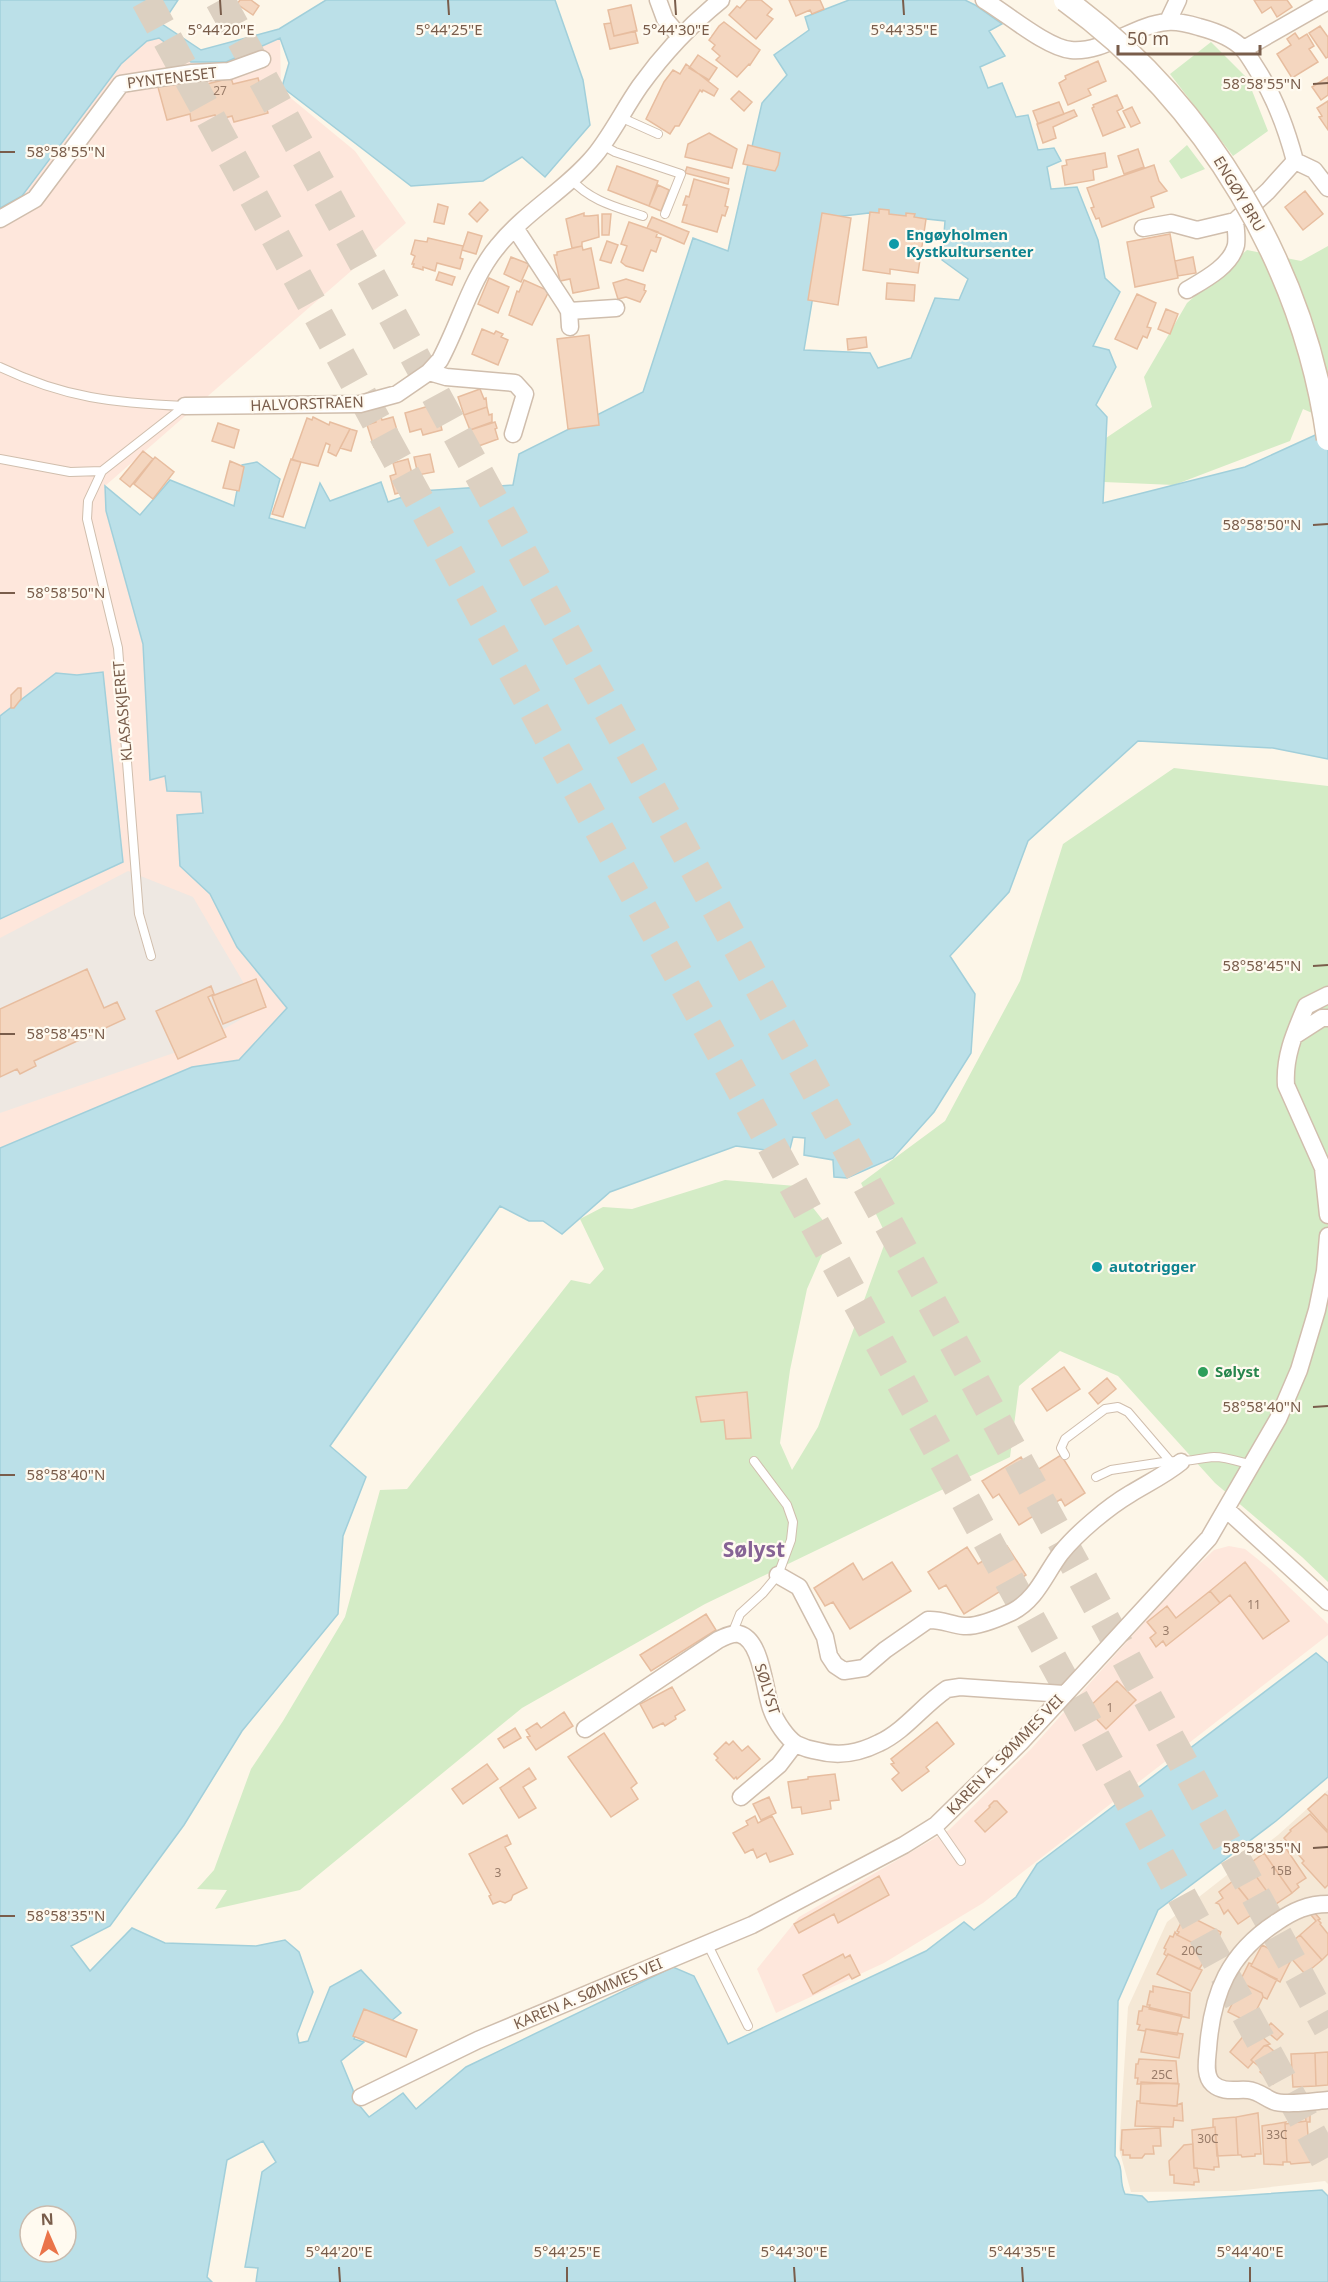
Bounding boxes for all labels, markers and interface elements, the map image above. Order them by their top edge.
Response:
scale bar [1118,18,1260,56]
text: 5°44'20"E [187,19,255,39]
text: 5°44'25"E [415,19,483,39]
text: 5°44'30"E [642,19,710,39]
text: 5°44'35"E [870,19,938,39]
text: 50 m [1127,26,1169,50]
street label: PYNTENESET [126,61,219,92]
text: 58°58'55"N [1223,73,1301,93]
house number: 27 [213,82,227,99]
text: 58°58'55"N [27,141,105,161]
street label: ENGØY BRU [1209,152,1270,235]
place label: Engøyholmen Kystkultursenter [906,224,1034,261]
marker: Engøyholmen Kystkultursenter [887,237,901,251]
street label: HALVORSTRAEN [250,391,364,415]
text: 58°58'50"N [1223,514,1301,534]
text: 58°58'50"N [27,582,105,602]
street label: KLASASKJERET [108,659,136,762]
text: 58°58'45"N [1223,955,1301,975]
text: 58°58'45"N [27,1023,105,1043]
place label: autotrigger [1109,1256,1196,1276]
marker: autotrigger [1090,1260,1104,1274]
place label: Sølyst [1215,1361,1260,1381]
marker: Sølyst [1196,1365,1210,1379]
text: 58°58'40"N [1223,1396,1301,1416]
text: 58°58'40"N [27,1464,105,1484]
district label: Sølyst [723,1535,785,1563]
house number: 11 [1247,1596,1261,1613]
house number: 3 [1163,1622,1170,1639]
street label: SØLYST [751,1661,785,1717]
street label: KAREN A. SØMMES VEI [942,1690,1067,1819]
house number: 1 [1107,1699,1113,1716]
text: 58°58'35"N [1223,1837,1301,1857]
house number: 15B [1270,1862,1292,1879]
house number: 3 [495,1864,502,1881]
text: 58°58'35"N [27,1905,105,1925]
house number: 20C [1181,1942,1203,1959]
street label: KAREN A. SØMMES VEI [510,1953,665,2033]
house number: 25C [1151,2066,1173,2083]
house number: 33C [1266,2126,1288,2143]
house number: 30C [1197,2130,1219,2147]
north arrow [18,2204,78,2264]
text: N [40,2208,54,2230]
text: 5°44'20"E [305,2241,373,2261]
text: 5°44'25"E [533,2241,601,2261]
text: 5°44'30"E [760,2241,828,2261]
text: 5°44'35"E [988,2241,1056,2261]
text: 5°44'40"E [1216,2241,1284,2261]

